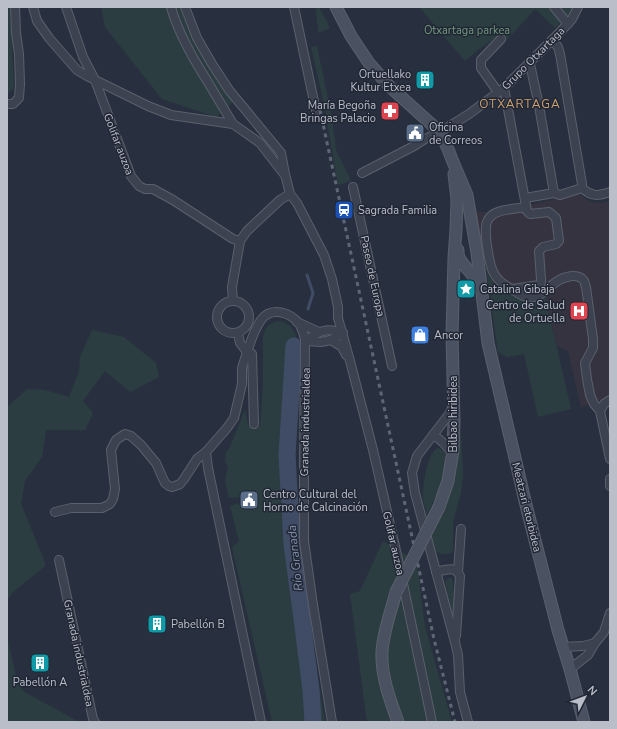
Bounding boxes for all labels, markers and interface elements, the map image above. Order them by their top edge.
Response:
park label: Otxartaga parkea [424,23,510,38]
street label: Grupo Otxartaga [498,23,568,93]
place label: Ortuellako Kultur Etxea [350,67,411,95]
building icon: Ortuellako Kultur Etxea [414,69,436,91]
district label: OTXARTAGA [479,96,561,112]
place label: María Begoña Bringas Palacio [300,98,376,126]
pharmacy icon: María Begoña Bringas Palacio [379,100,401,122]
street label: Golifar auzoa [100,111,137,177]
place label: Oficina de Correos [429,120,482,148]
public building icon: Oficina de Correos [404,122,426,144]
station icon: Sagrada Familia [333,199,355,221]
place label: Sagrada Familia [358,203,437,218]
street label: Paseo de Europa [357,234,388,318]
place icon: Catalina Gibaja [455,278,477,300]
place label: Catalina Gibaja [480,282,555,297]
place label: Centro de Salud de Ortuella [486,298,565,326]
hospital icon: Centro de Salud de Ortuella [568,300,590,322]
shop icon: Ancor [409,324,431,346]
place label: Ancor [434,328,463,343]
street label: Granada industrialdea [297,367,314,477]
street label: Bilbao hiribidea [446,375,461,452]
street label: Meatzari etorbidea [508,461,545,554]
place label: Centro Cultural del Horno de Calcinación [263,487,368,515]
public building icon: Centro Cultural del Horno de Calcinación [238,489,260,511]
street label: Golifar auzoa [379,510,408,577]
water label: Río Granada [284,524,306,592]
street label: Granada industrialdea [60,598,97,708]
building icon: Pabellón B [146,613,168,635]
place label: Pabellón B [171,617,225,632]
building icon: Pabellón A [29,652,51,674]
place label: Pabellón A [13,675,67,690]
north arrow [565,677,605,717]
text: N [584,683,600,699]

